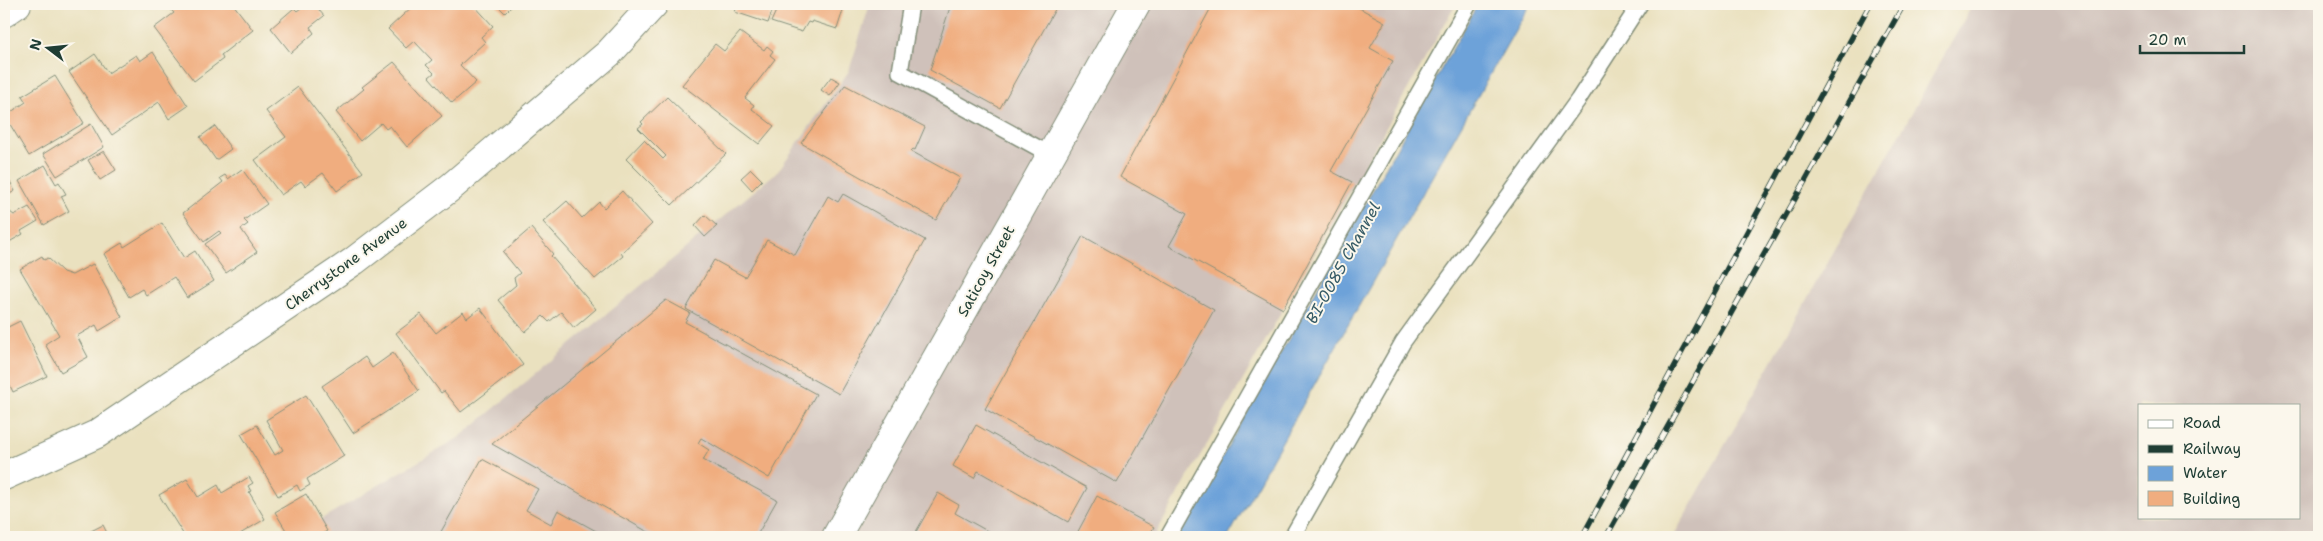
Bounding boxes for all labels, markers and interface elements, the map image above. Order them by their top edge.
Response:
north arrow [22,22,72,72]
scale bar [2140,22,2244,54]
text: 20 m [2148,30,2187,50]
text: N [25,37,46,52]
water label: BI-0085 Channel [1301,199,1385,327]
street label: Cherrystone Avenue [281,213,411,315]
street label: Saticoy Street [953,222,1019,320]
legend [2138,404,2300,518]
text: Road [2183,413,2221,433]
text: Railway [2183,439,2241,459]
text: Water [2183,463,2227,483]
text: Building [2183,489,2240,509]

